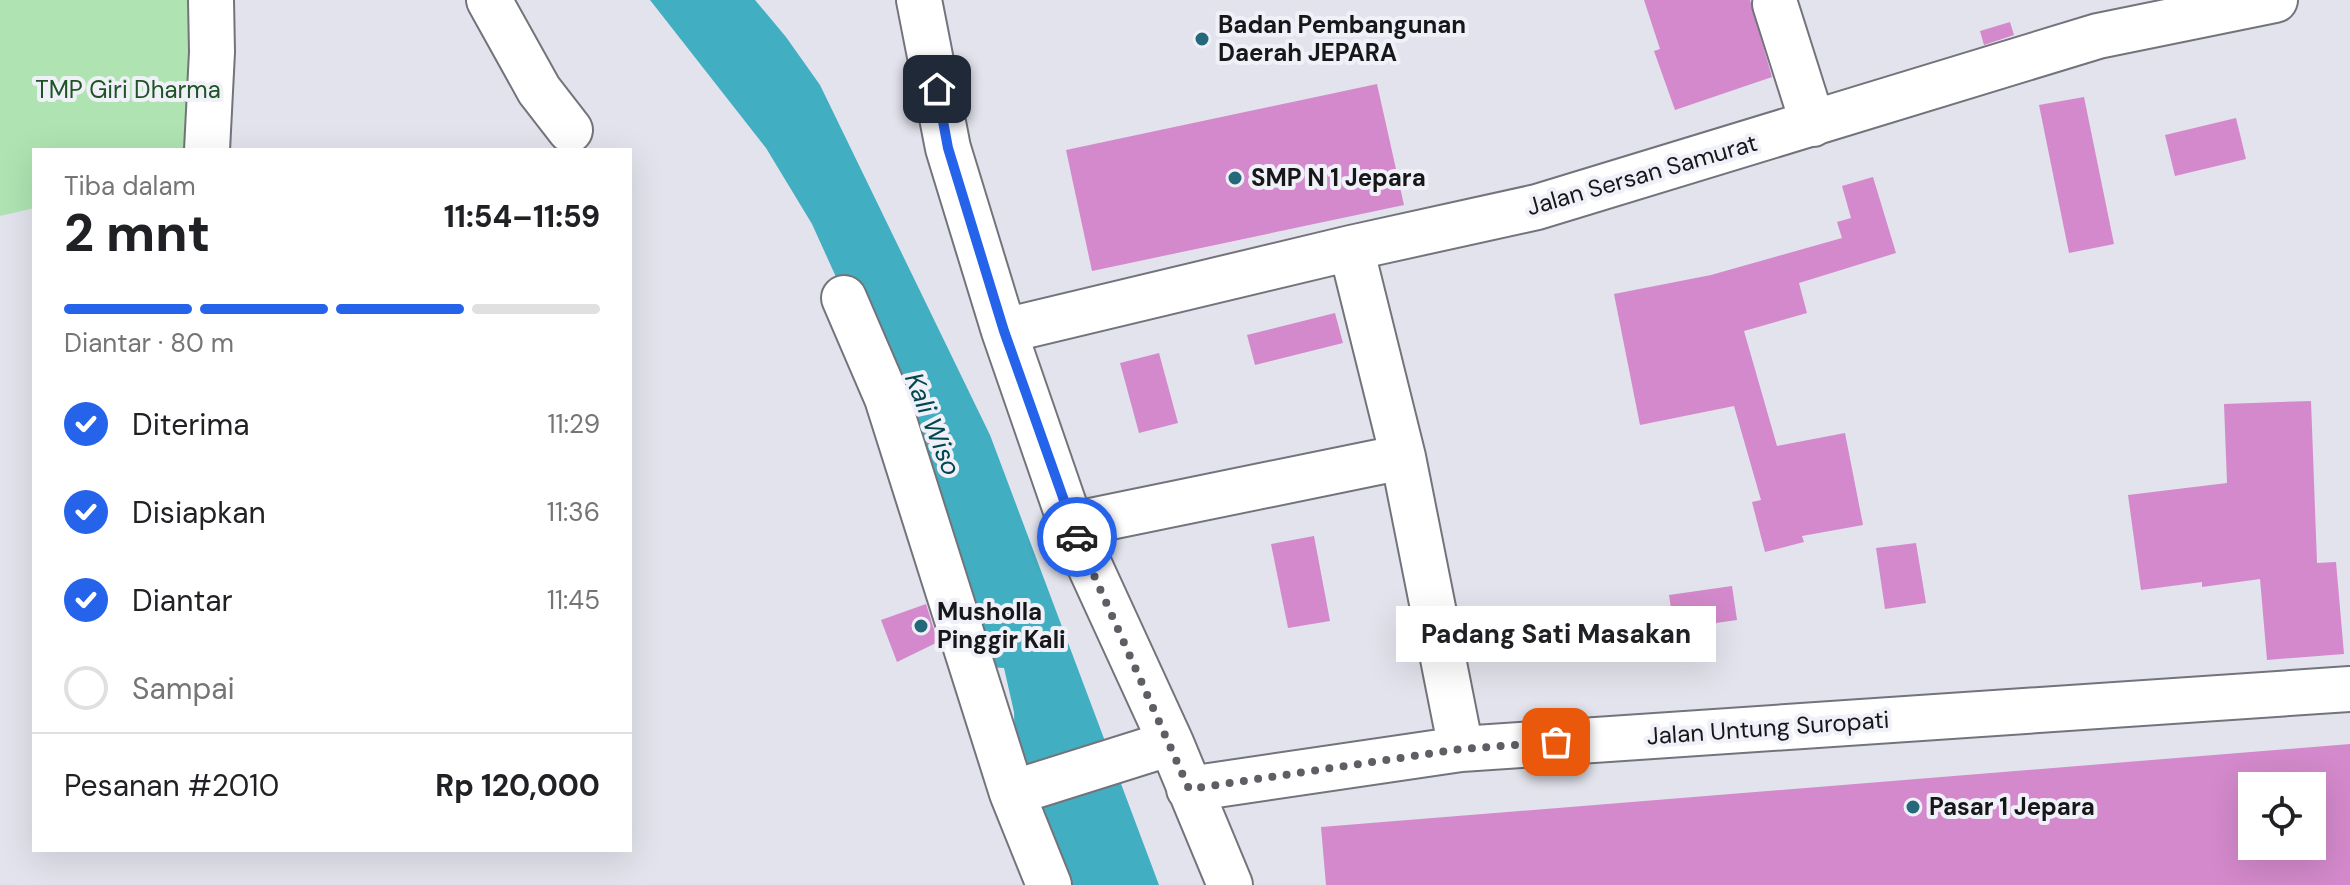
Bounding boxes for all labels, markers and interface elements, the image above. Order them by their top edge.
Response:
place label: Badan Pembangunan Daerah JEPARA [1218,9,1466,68]
marker: Badan Pembangunan Daerah JEPARA [1193,30,1211,48]
pin [903,55,971,123]
icon: home [915,67,959,111]
park label: TMP Giri Dharma [35,74,221,105]
street label: Jalan Sersan Samurat [1523,127,1761,222]
place label: SMP N 1 Jepara [1251,162,1426,193]
text: Tiba dalam [64,169,196,203]
marker: SMP N 1 Jepara [1226,169,1244,187]
text: 11:54–11:59 [444,197,600,236]
text: 2 mnt [64,199,210,267]
text: Diantar · 80 m [64,326,234,360]
water label: Kali Wiso [897,368,969,480]
icon: check [64,402,108,446]
text: Diterima [132,405,250,444]
text: 11:29 [547,407,600,441]
icon: check [64,490,108,534]
text: Disiapkan [132,493,266,532]
text: 11:36 [547,495,600,529]
courier [1037,497,1117,577]
icon: car [1055,515,1099,559]
icon: check [64,578,108,622]
text: Diantar [132,581,233,620]
text: 11:45 [547,583,600,617]
place label: Musholla Pinggir Kali [937,596,1066,655]
callout: Padang Sati Masakan [1396,606,1716,662]
marker: Musholla Pinggir Kali [912,617,930,635]
text: Padang Sati Masakan [1421,617,1691,651]
text: Sampai [132,669,235,708]
street label: Jalan Untung Suropati [1646,704,1890,751]
pin [1522,708,1590,776]
icon: bag [1534,720,1578,764]
text: Pesanan #2010 [64,766,279,805]
text: Rp 120,000 [435,766,600,805]
map controls [2238,772,2326,860]
button: locate [2238,772,2326,860]
place label: Pasar 1 Jepara [1929,791,2095,822]
marker: Pasar 1 Jepara [1904,798,1922,816]

